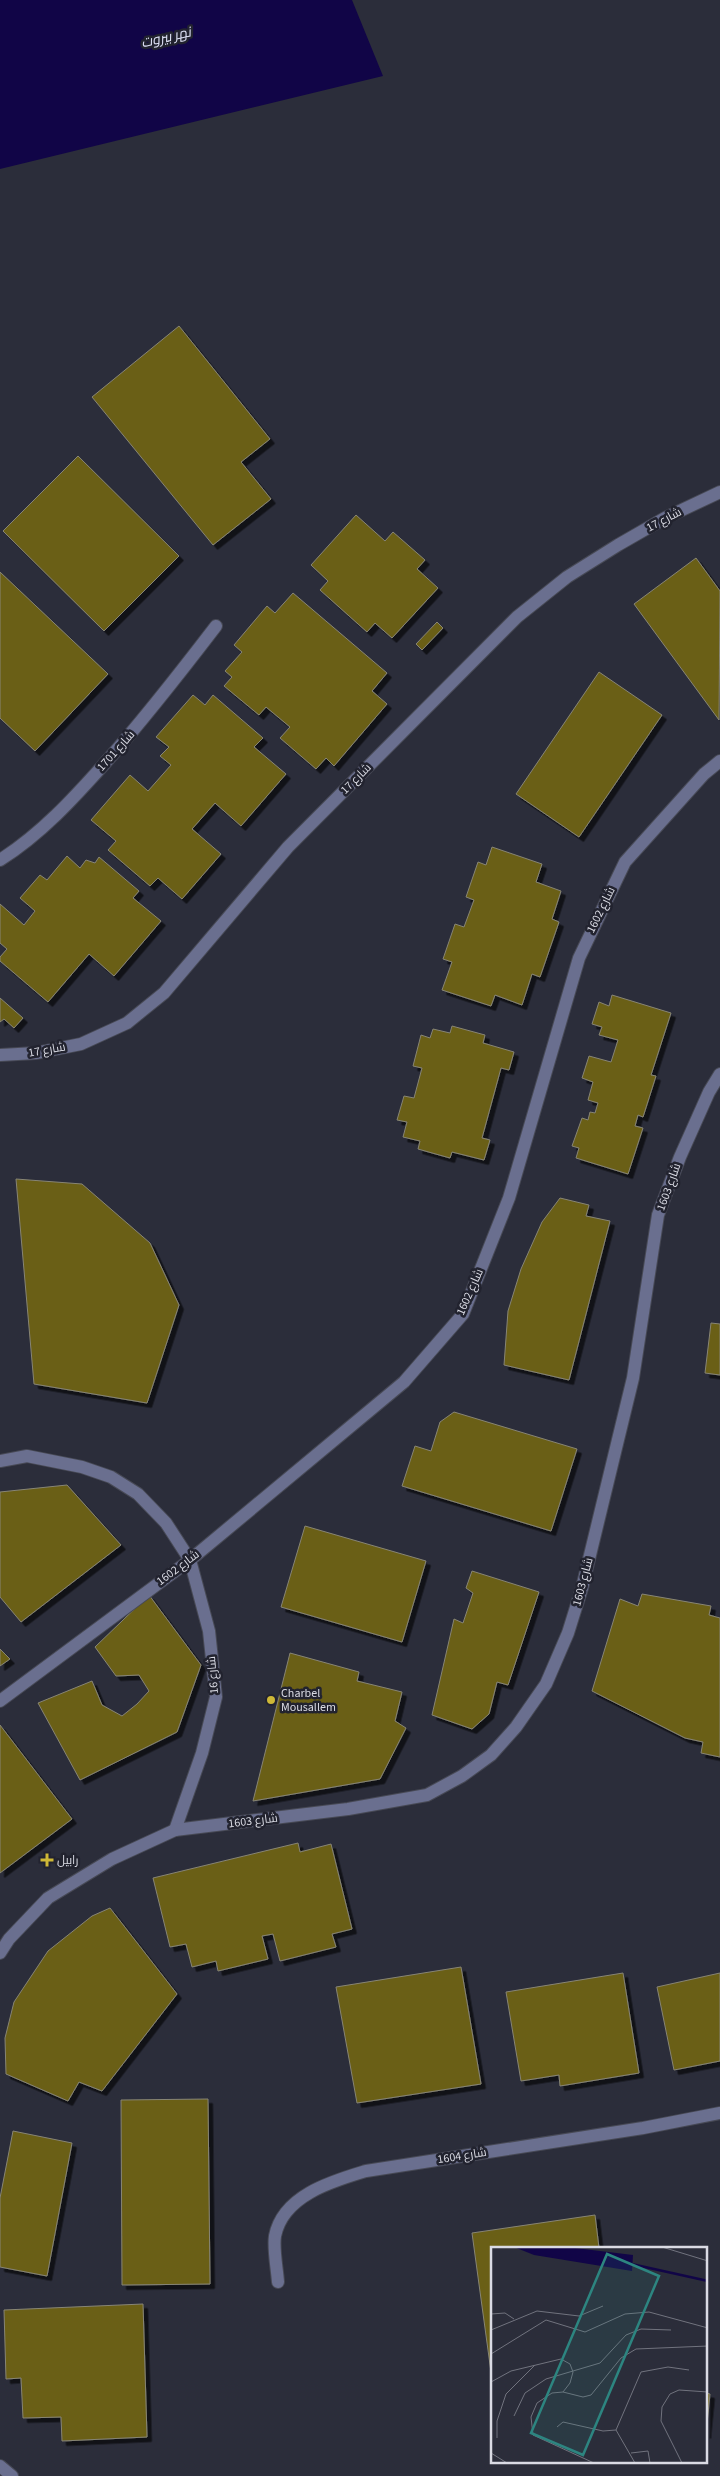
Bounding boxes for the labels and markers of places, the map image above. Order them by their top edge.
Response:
place label: Charbel Mousallem [281,1685,336,1716]
marker: Charbel Mousallem [265,1694,277,1706]
place label: رابيل [57,1852,79,1869]
marker: رابيل [41,1854,53,1866]

